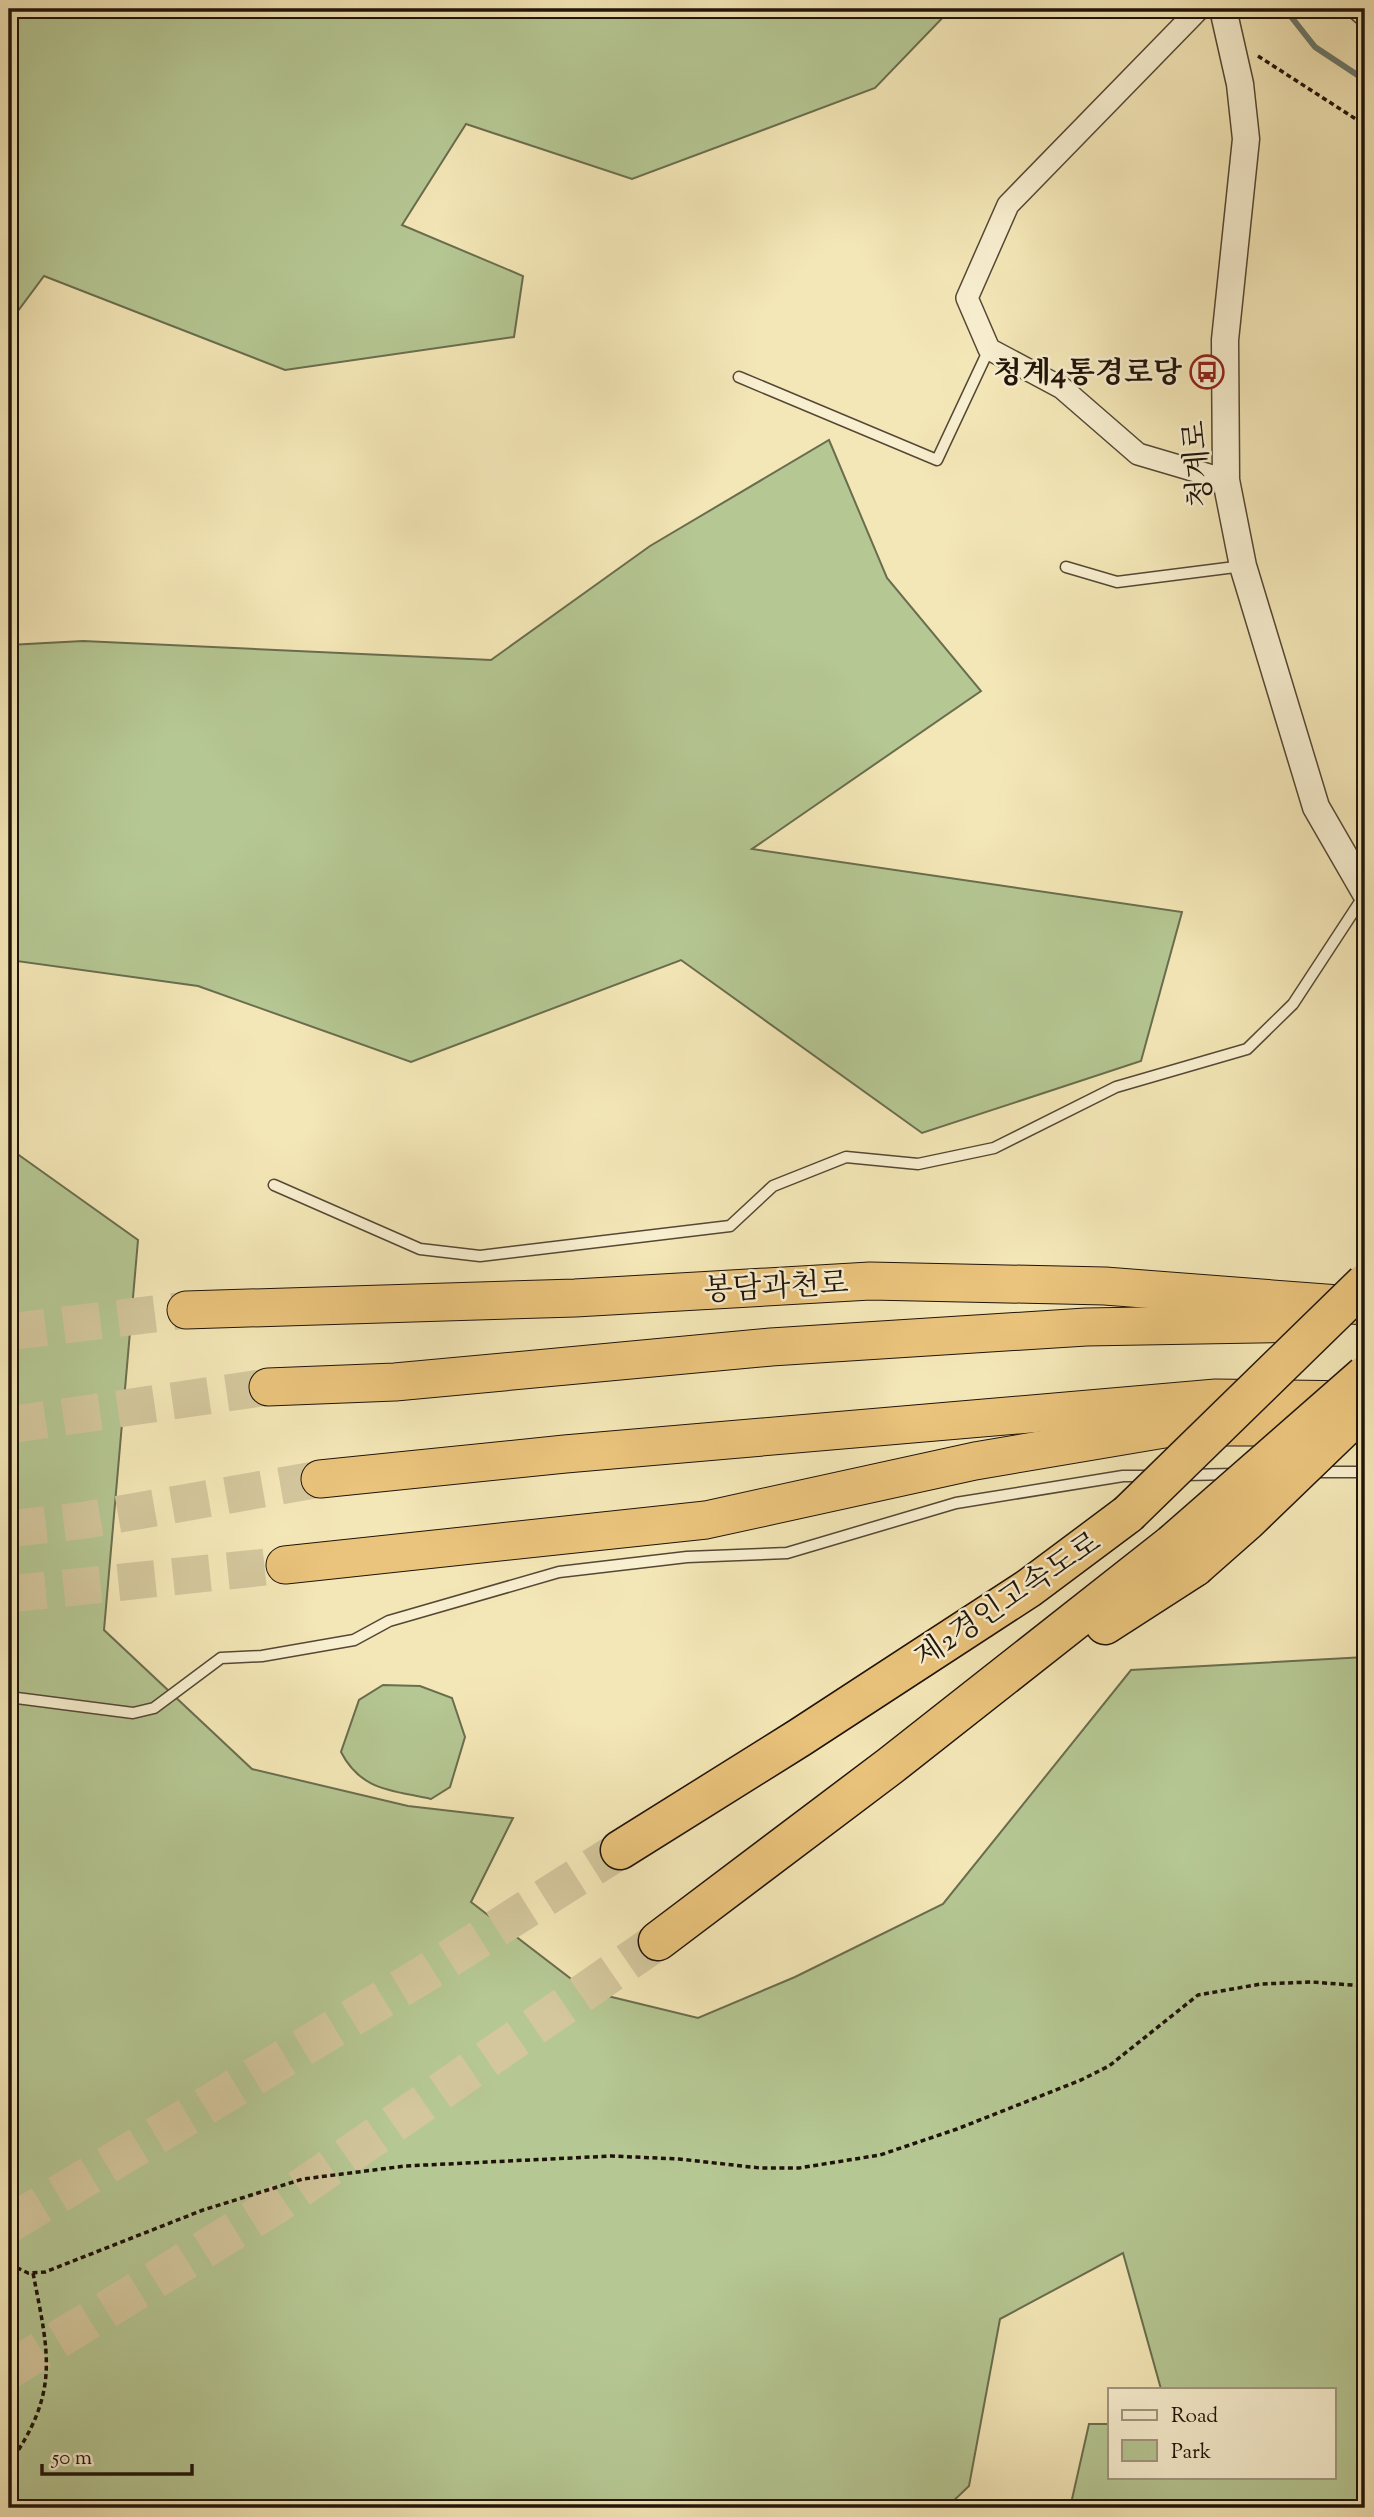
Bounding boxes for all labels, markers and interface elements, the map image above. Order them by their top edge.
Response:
place label: 청계4통경로당 [993,353,1182,396]
bus stop icon: 청계4통경로당 [1188,353,1226,391]
street label: 청계로 [1174,419,1225,509]
street label: 봉담과천로 [703,1263,850,1314]
street label: 제2경인고속도로 [906,1523,1110,1680]
legend [1108,2388,1336,2478]
text: Road [1171,2402,1218,2432]
scale bar [42,2433,192,2477]
text: Park [1171,2438,1212,2468]
text: 50 m [51,2444,92,2474]

